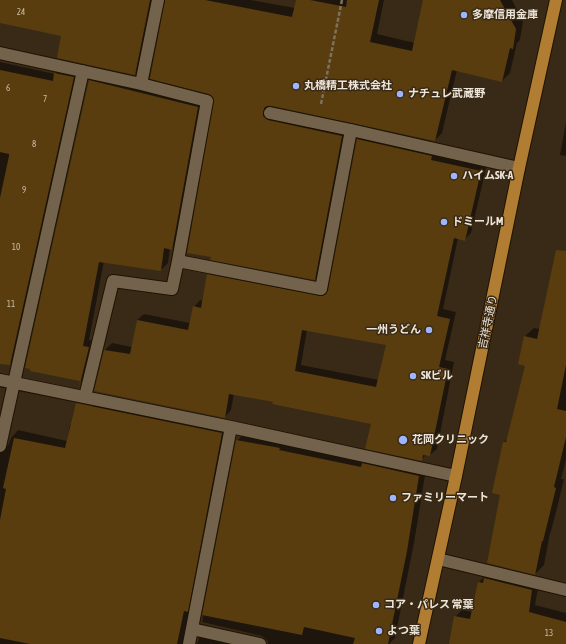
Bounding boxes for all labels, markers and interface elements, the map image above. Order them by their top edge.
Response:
house number: 24 [17,7,25,17]
place label: 多摩信用金庫 [472,8,538,22]
marker: 多摩信用金庫 [459,10,469,20]
place label: 丸橋精工株式会社 [304,79,392,93]
marker: 丸橋精工株式会社 [291,81,301,91]
house number: 6 [6,83,10,93]
place label: ナチュレ武蔵野 [408,87,485,101]
marker: ナチュレ武蔵野 [395,89,405,99]
house number: 7 [43,94,47,104]
house number: 8 [32,139,36,149]
place label: ハイムSK-A [462,169,513,183]
marker: ハイムSK-A [449,171,459,181]
house number: 9 [22,185,26,195]
place label: ドミールM [452,215,503,229]
marker: ドミールM [439,217,449,227]
house number: 10 [12,242,20,252]
street label: 吉祥寺通り [476,294,500,350]
house number: 11 [7,299,15,309]
place label: 一州うどん [366,323,421,337]
marker: 一州うどん [424,325,434,335]
place label: SKビル [421,369,453,383]
marker: SKビル [408,371,418,381]
place label: 花岡クリニック [412,433,489,447]
marker: 花岡クリニック [397,434,409,446]
place label: ファミリーマート [401,491,489,505]
marker: ファミリーマート [388,493,398,503]
place label: コア・パレス 常葉 [384,598,474,612]
marker: コア・パレス 常葉 [371,600,381,610]
place label: よつ葉 [387,624,420,638]
marker: よつ葉 [374,626,384,636]
house number: 13 [545,628,553,638]

